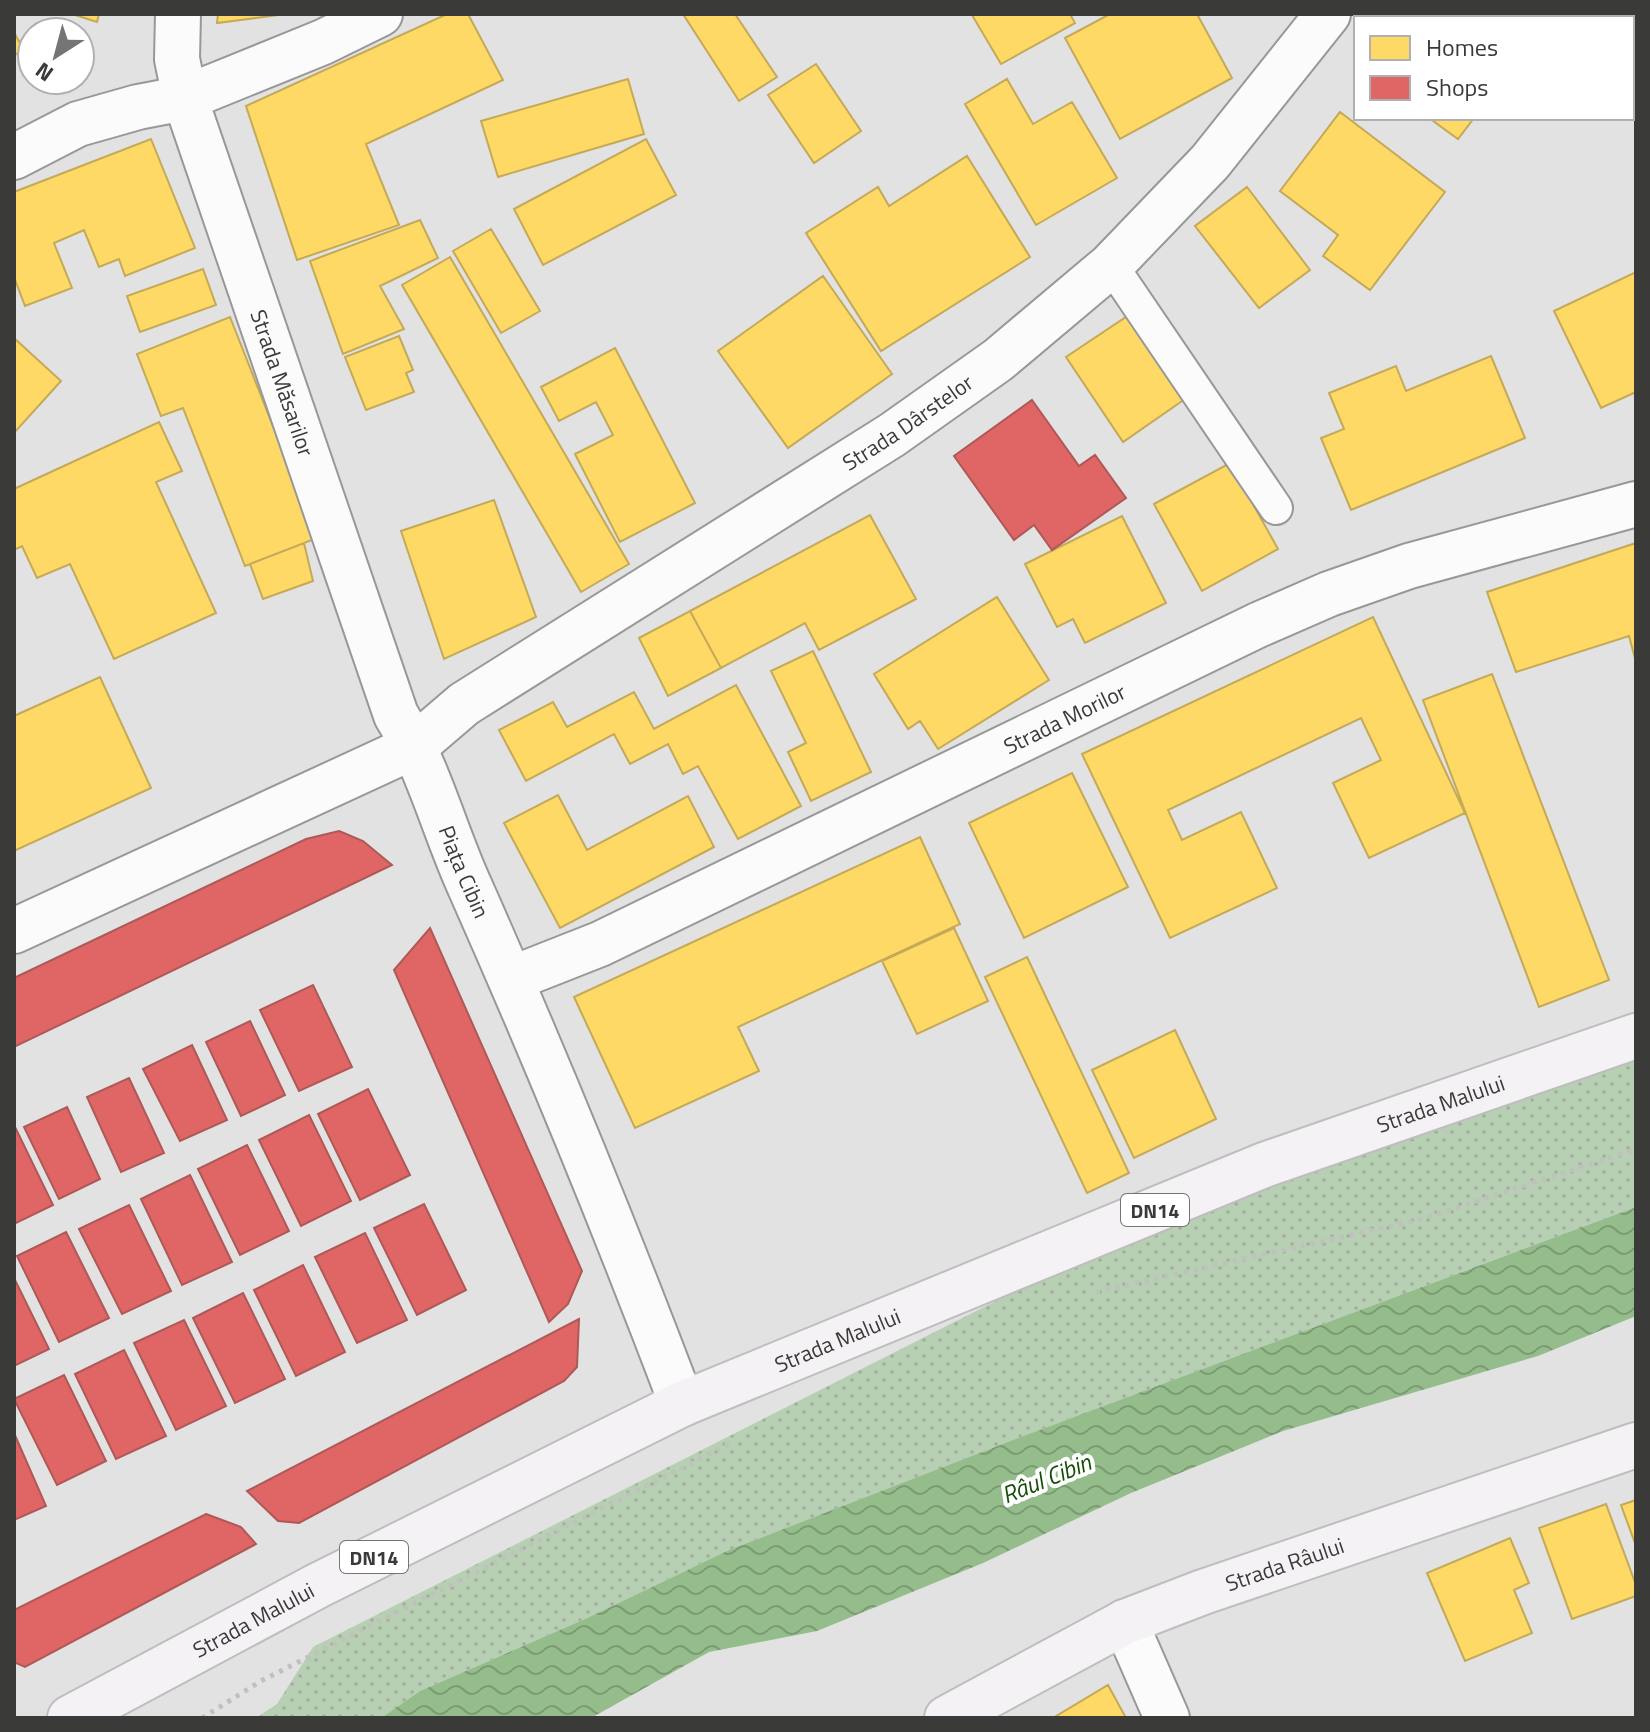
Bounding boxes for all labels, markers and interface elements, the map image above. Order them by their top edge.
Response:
north arrow [16,16,96,96]
legend [1354,16,1634,120]
text: Homes [1426,29,1498,65]
text: N [28,54,60,90]
text: Shops [1426,69,1488,105]
street label: Strada Măsarilor [242,305,323,461]
street label: Strada Dârstelor [836,366,980,479]
street label: Strada Morilor [998,674,1132,763]
street label: Piața Cibin [430,821,499,923]
street label: Strada Malului [1372,1066,1509,1142]
road number: DN14 [1121,1194,1189,1226]
street label: Strada Malului [769,1299,906,1381]
water label: Râul Cibin [996,1443,1097,1512]
street label: Strada Râului [1221,1528,1349,1600]
road number: DN14 [340,1541,408,1573]
street label: Strada Malului [187,1573,320,1666]

